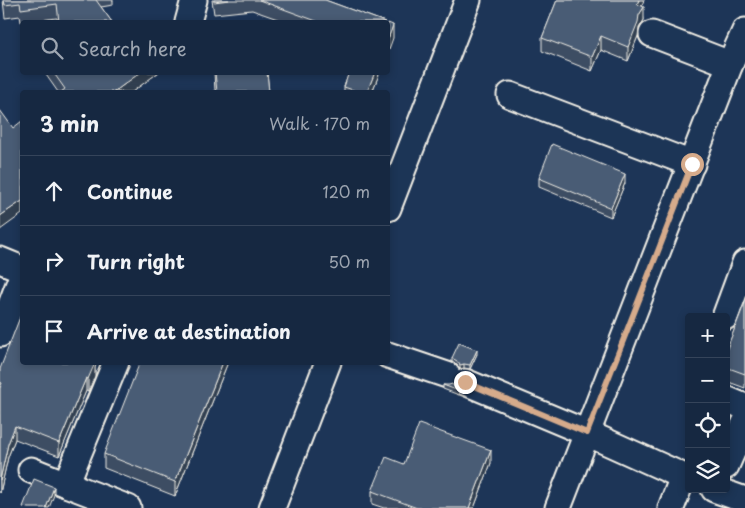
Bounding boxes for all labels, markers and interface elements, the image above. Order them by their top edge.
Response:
search box [20,20,390,75]
icon: search [38,34,66,62]
text: Search here [78,34,187,62]
text: 3 min [40,107,99,139]
text: Walk · 170 m [269,111,370,135]
route start [681,153,704,176]
icon: ahead [40,177,68,205]
text: Continue [87,177,173,205]
text: 120 m [323,179,370,203]
icon: right [40,247,68,275]
text: Turn right [87,247,185,275]
text: 50 m [329,249,370,273]
map controls [685,313,730,493]
button: + [685,313,730,358]
icon: arrive [40,317,68,345]
text: Arrive at destination [87,317,291,345]
button: − [685,358,730,403]
route end [454,371,477,394]
button: locate [685,403,730,448]
button: layers [685,448,730,493]

